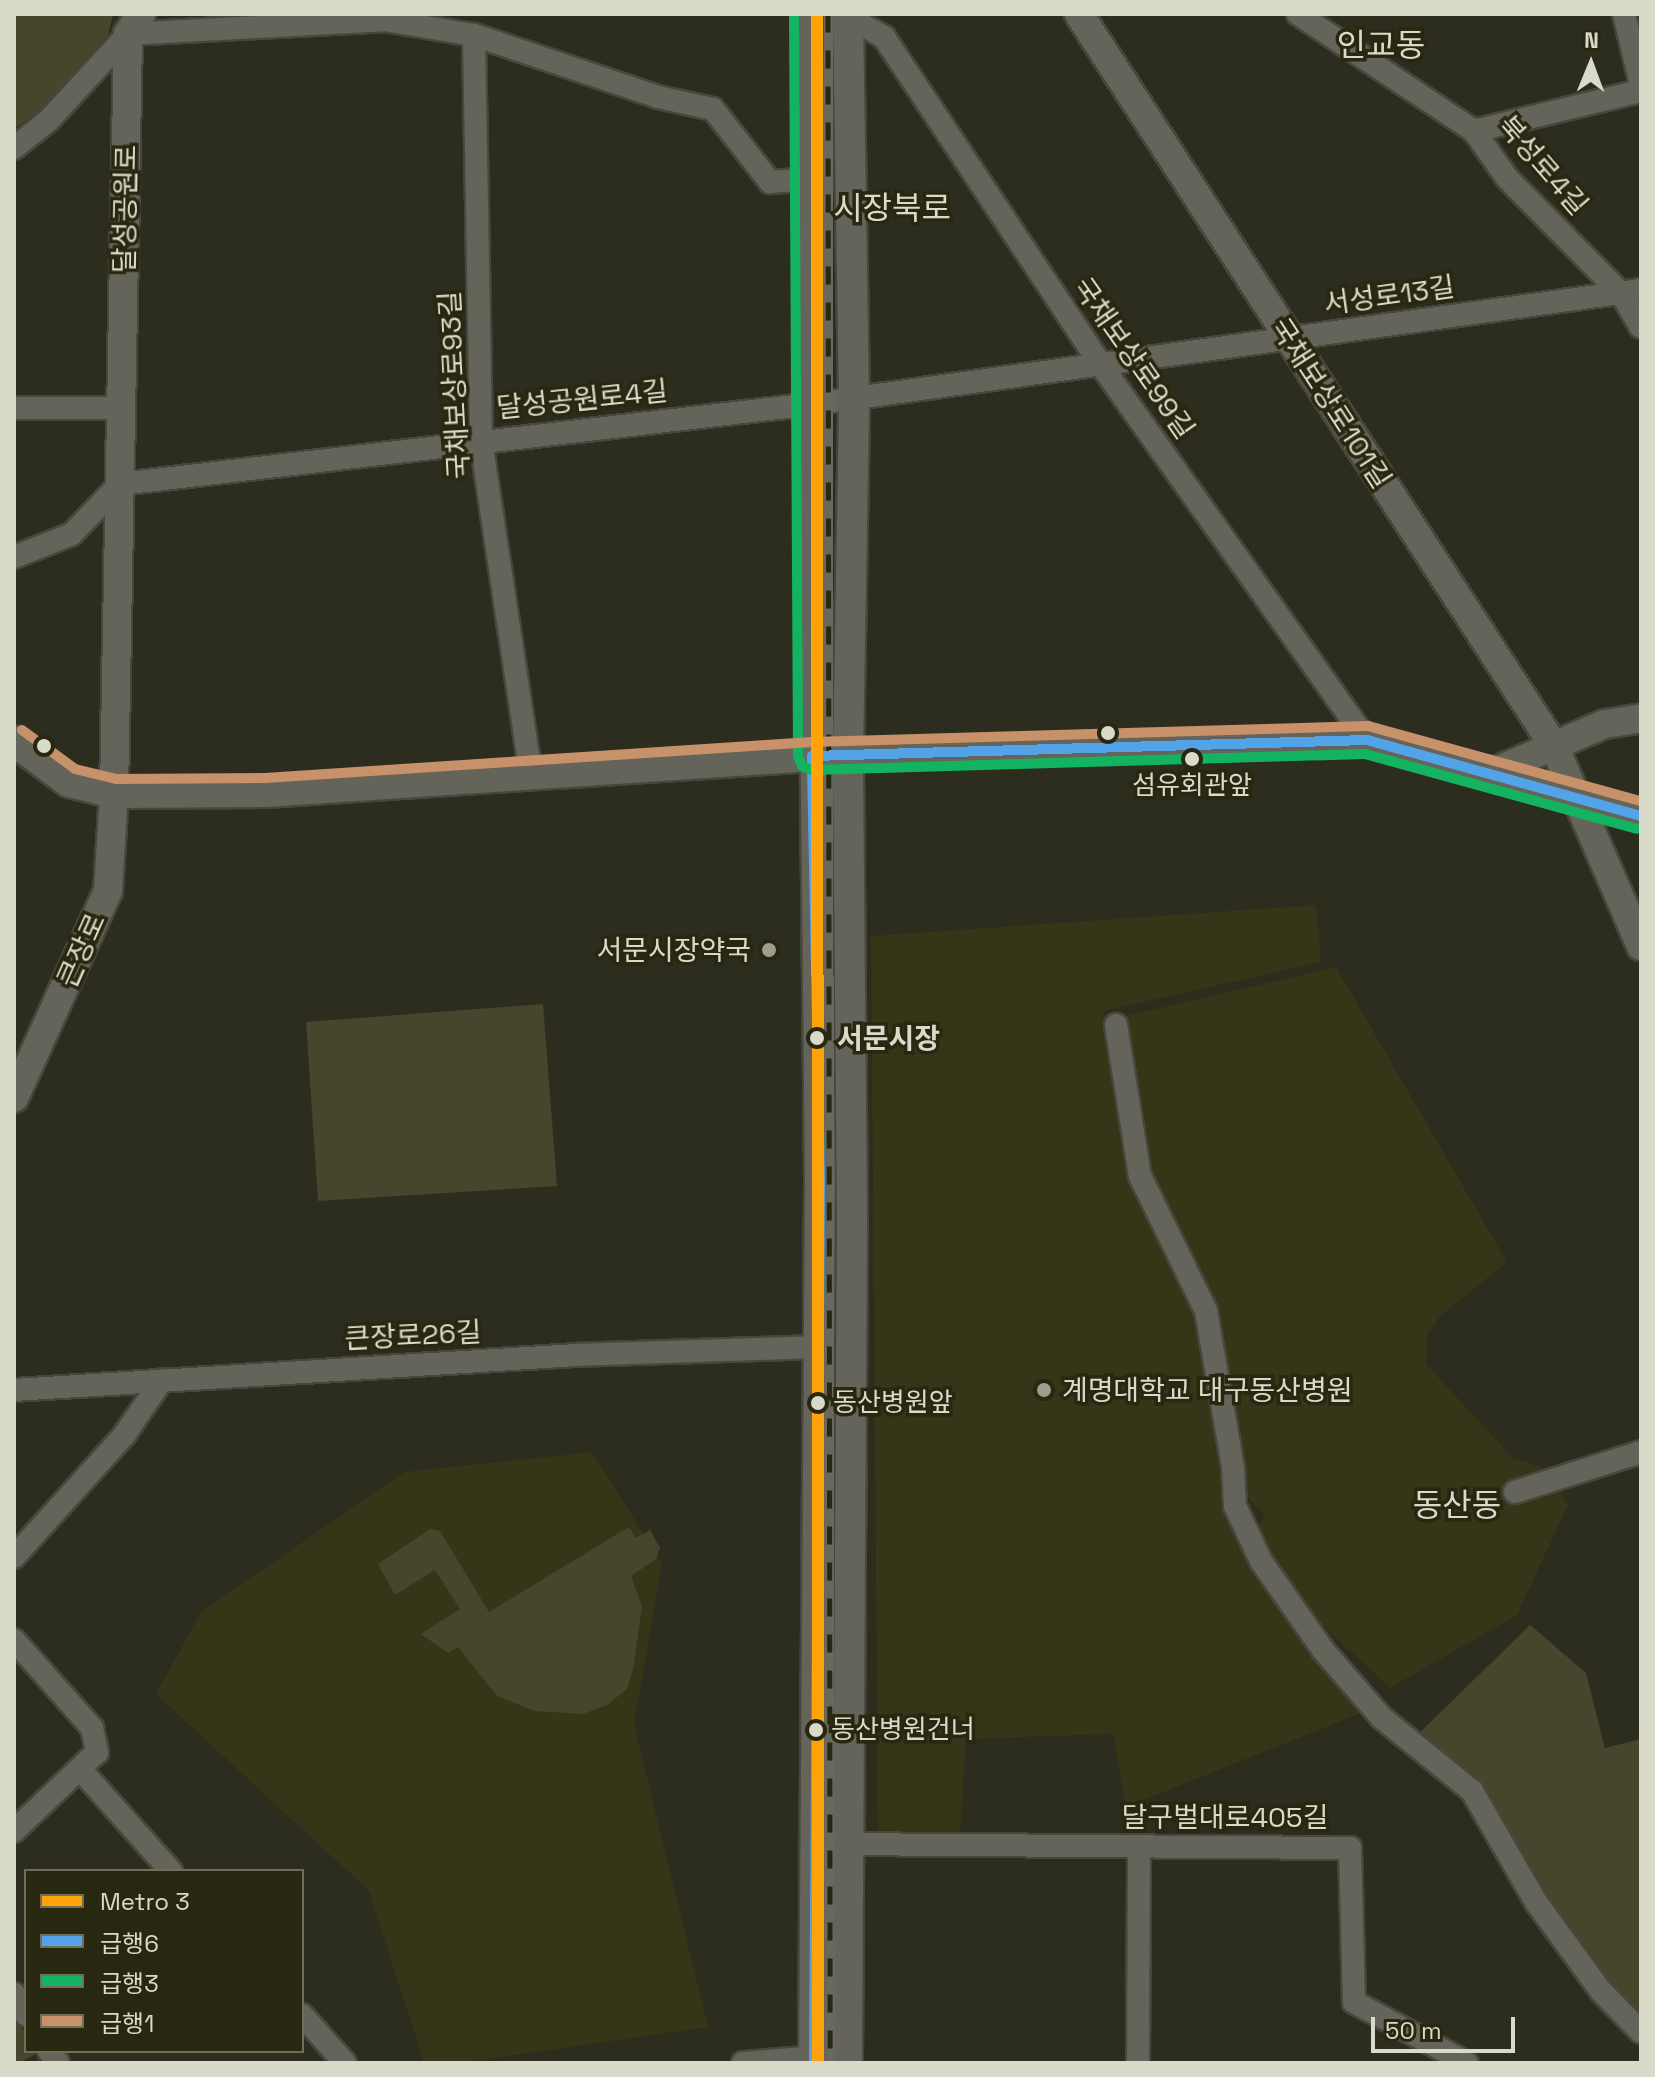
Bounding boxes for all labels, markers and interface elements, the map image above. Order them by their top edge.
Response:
north arrow [1551,24,1631,104]
district label: 인교동 [1337,26,1425,64]
text: N [1584,26,1599,54]
street label: 북성로4길 [1491,108,1595,222]
street label: 달성공원로 [107,144,143,274]
district label: 시장북로 [833,189,951,227]
street label: 서성로13길 [1321,269,1457,321]
street label: 국채보상로99길 [1066,271,1202,445]
street label: 국채보상로93길 [432,290,476,480]
street label: 국채보상로101길 [1264,312,1398,494]
street label: 달성공원로4길 [495,373,669,425]
unlabelled marker [1100,725,1116,741]
unlabelled marker [36,738,52,754]
marker: 섬유회관앞 [1184,751,1200,767]
place label: 섬유회관앞 [1132,770,1252,802]
street label: 큰장로 [50,908,112,992]
place label: 서문시장약국 [596,933,751,967]
marker: 서문시장약국 [758,939,780,961]
place label: 서문시장 [837,1021,940,1055]
marker: 서문시장 [804,1025,830,1051]
street label: 큰장로26길 [344,1315,482,1355]
place label: 계명대학교 대구동산병원 [1062,1373,1353,1407]
marker: 계명대학교 대구동산병원 [1033,1379,1055,1401]
place label: 동산병원앞 [833,1387,953,1419]
marker: 동산병원앞 [810,1395,826,1411]
district label: 동산동 [1413,1486,1501,1524]
place label: 동산병원건너 [831,1714,975,1746]
marker: 동산병원건너 [808,1722,824,1738]
street label: 달구벌대로405길 [1122,1800,1328,1834]
legend [24,1869,304,2053]
text: Metro 3 [100,1886,190,1917]
text: 급행6 [100,1928,159,1959]
text: 급행3 [100,1968,159,1999]
scale bar [1375,2001,1519,2051]
text: 급행1 [100,2008,154,2039]
text: 50 m [1385,2015,1442,2046]

